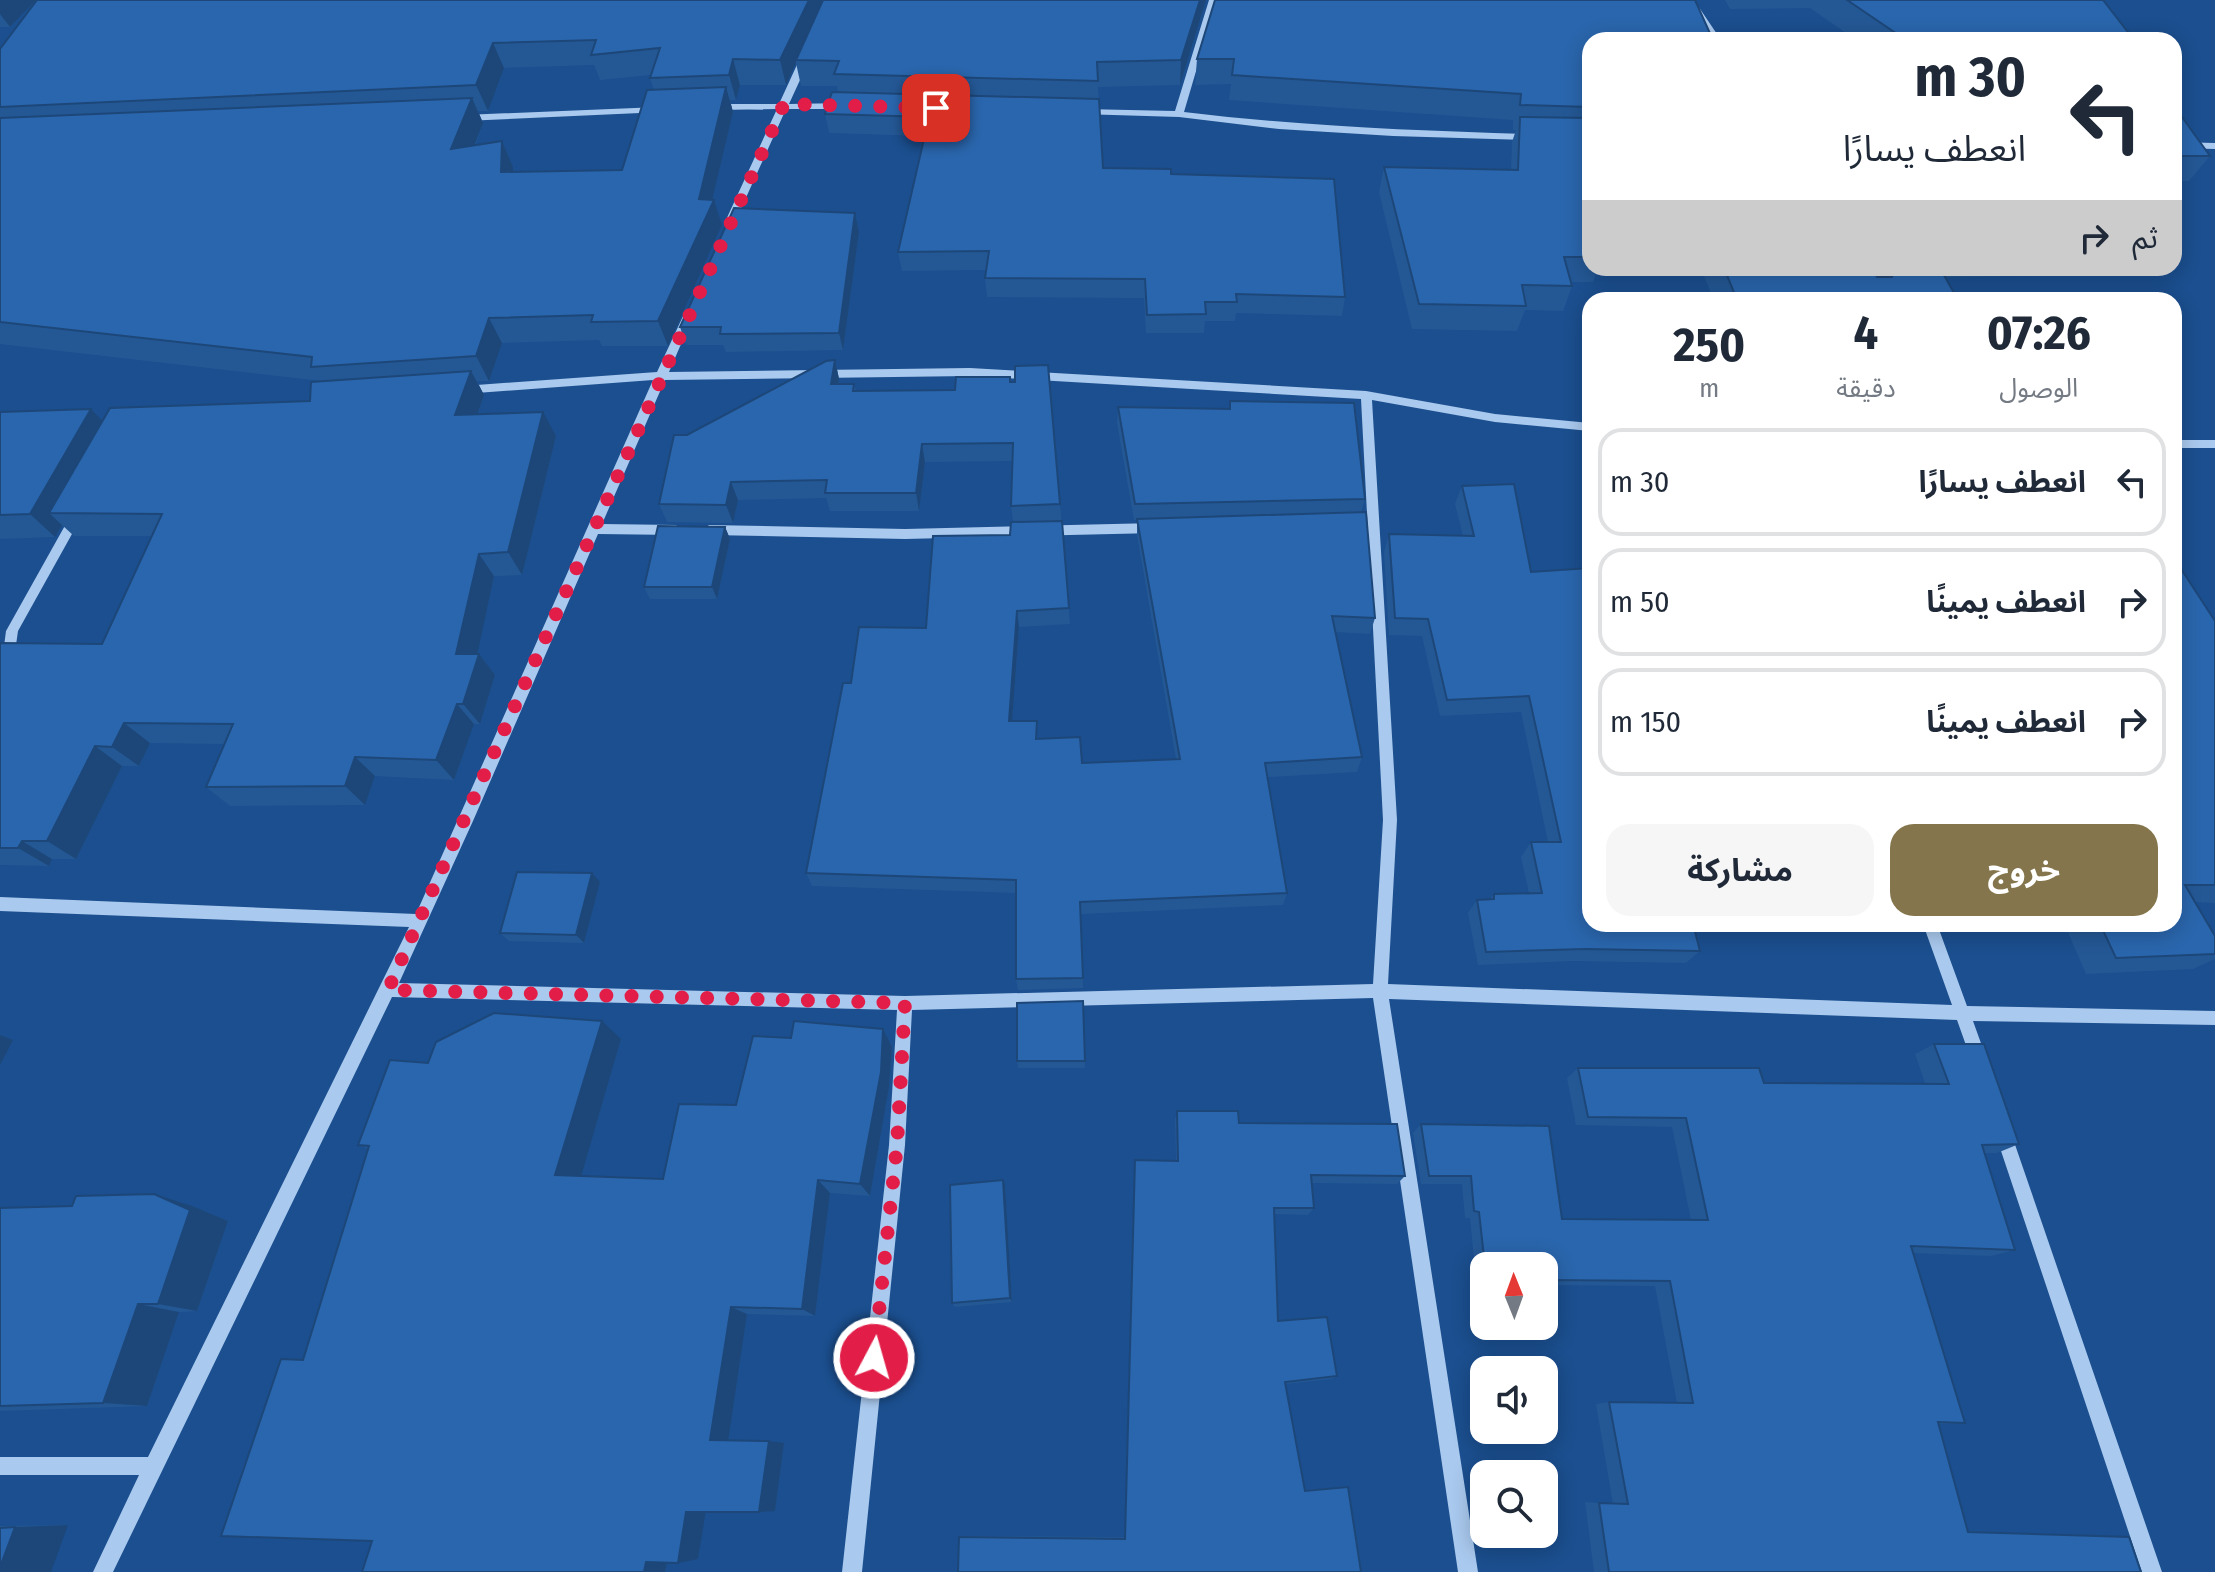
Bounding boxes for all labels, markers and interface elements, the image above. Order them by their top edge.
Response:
text: 30 m [1915,44,2026,111]
icon: left [2054,64,2158,168]
pin [902,74,970,142]
icon: arrive [914,86,958,130]
text: انعطف يسارًا [1843,127,2026,171]
icon: right [2072,216,2116,260]
text: ثم [2132,220,2158,256]
text: 4 [1854,304,1878,362]
text: 07:26 [1987,304,2091,362]
text: 250 [1673,316,1745,374]
text: m [1699,373,1719,404]
text: دقيقة [1836,373,1896,404]
text: الوصول [1999,373,2078,404]
icon: left [2110,460,2154,504]
text: 30 m [1610,464,1669,500]
text: انعطف يسارًا [1919,464,2086,500]
icon: right [2110,580,2154,624]
text: 50 m [1610,584,1670,620]
text: انعطف يمينًا [1926,584,2086,620]
icon: right [2110,700,2154,744]
text: 150 m [1610,704,1681,740]
text: انعطف يمينًا [1926,704,2086,740]
button: مشاركة [1606,824,1874,916]
button: خروج [1890,824,2158,916]
north arrow [1470,1252,1558,1340]
map controls [1470,1252,1558,1548]
position arrow [832,1316,916,1400]
button: sound [1470,1356,1558,1444]
button: search [1470,1460,1558,1548]

